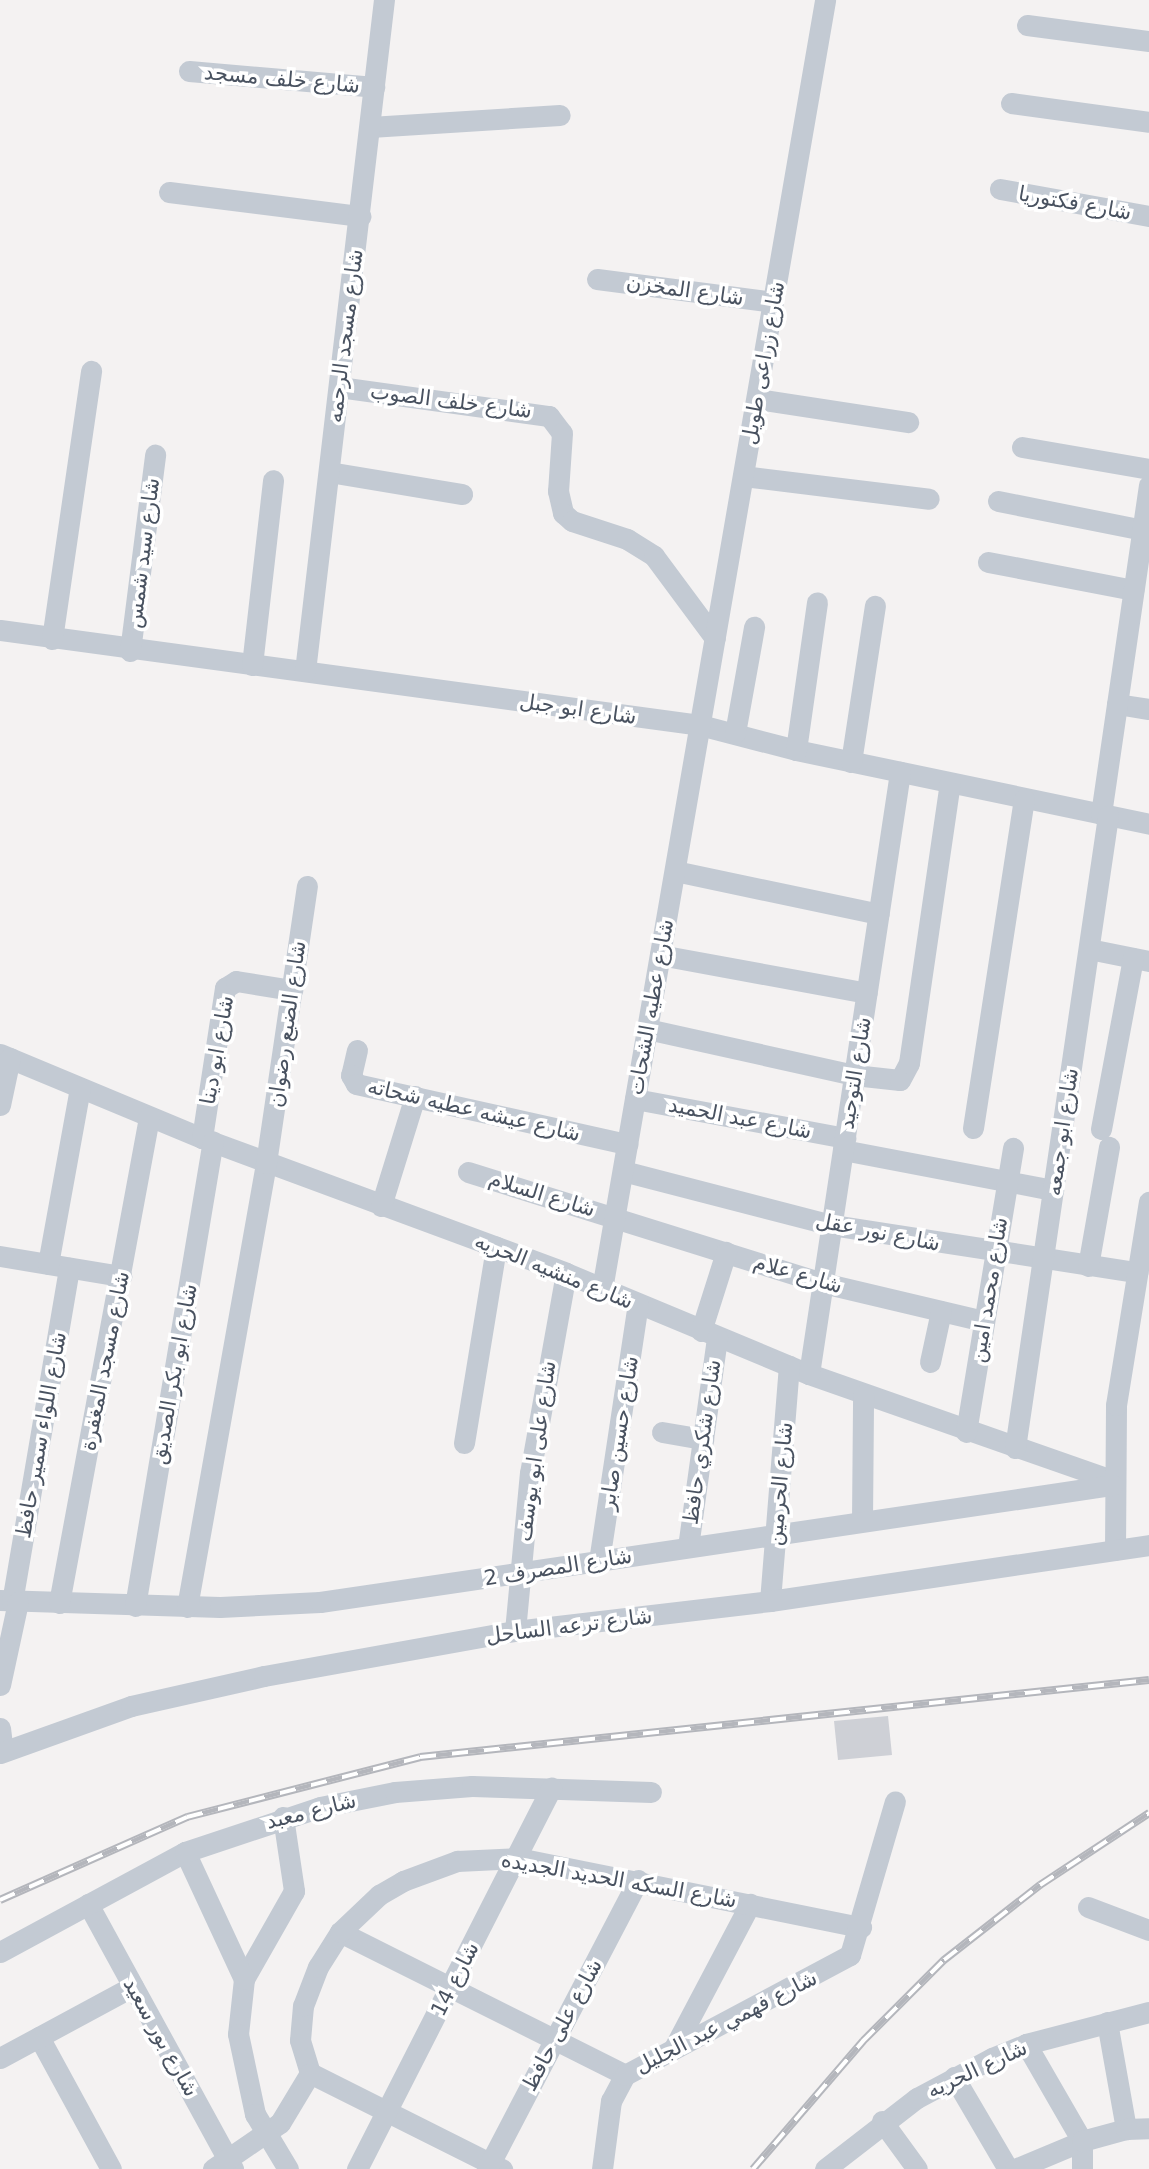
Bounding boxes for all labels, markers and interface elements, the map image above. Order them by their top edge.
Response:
street label: شارع خلف مسجد [203,60,361,98]
street label: شارع فكتوريا [1016,181,1134,225]
street label: شارع مسجد الرحمه [322,248,368,424]
street label: شارع المخزن [625,269,745,311]
street label: شارع زراعى طويل [736,279,790,447]
street label: شارع خلف الصوب [369,379,533,423]
street label: شارع سيد شمس [121,476,165,630]
street label: شارع ابو جبل [518,688,638,730]
street label: شارع عطيه الشحات [623,917,679,1097]
street label: شارع الضبع رضوان [263,939,311,1109]
street label: شارع ابو دينا [195,993,239,1107]
street label: شارع التوحيد [834,1015,876,1131]
street label: شارع ابو جمعه [1041,1066,1083,1198]
street label: شارع عيشه عطيه شحاته [365,1073,583,1147]
street label: شارع عبد الحميد [666,1092,814,1144]
street label: شارع السلام [486,1166,598,1222]
street label: شارع نور عقل [814,1208,942,1256]
street label: شارع محمد امين [965,1215,1013,1365]
street label: شارع منشيه الحريه [471,1228,637,1314]
street label: شارع علام [751,1249,845,1299]
street label: شارع مسجد المغفرة [75,1269,135,1453]
street label: شارع ابو بكر الصديق [146,1282,202,1466]
street label: شارع اللواء سمير حافظ [10,1330,72,1540]
street label: شارع حسين صابر [594,1354,644,1512]
street label: شارع شكري حافظ [678,1358,726,1526]
street label: شارع على ابو يوسف [511,1359,561,1543]
street label: شارع الحرمين [762,1421,798,1547]
street label: شارع المصرف 2 [482,1543,634,1591]
street label: شارع ترعه الساحل [484,1603,654,1649]
street label: شارع معبد [263,1788,359,1834]
street label: شارع السكه الحديد الجديده [499,1847,739,1913]
street label: شارع 14 [426,1938,484,2020]
street label: شارع على حافظ [517,1954,607,2096]
street label: شارع فهمي عبد الجليل [631,1965,821,2079]
street label: شارع بور سعيد [118,1973,204,2101]
street label: شارع الحريه [923,2035,1031,2103]

